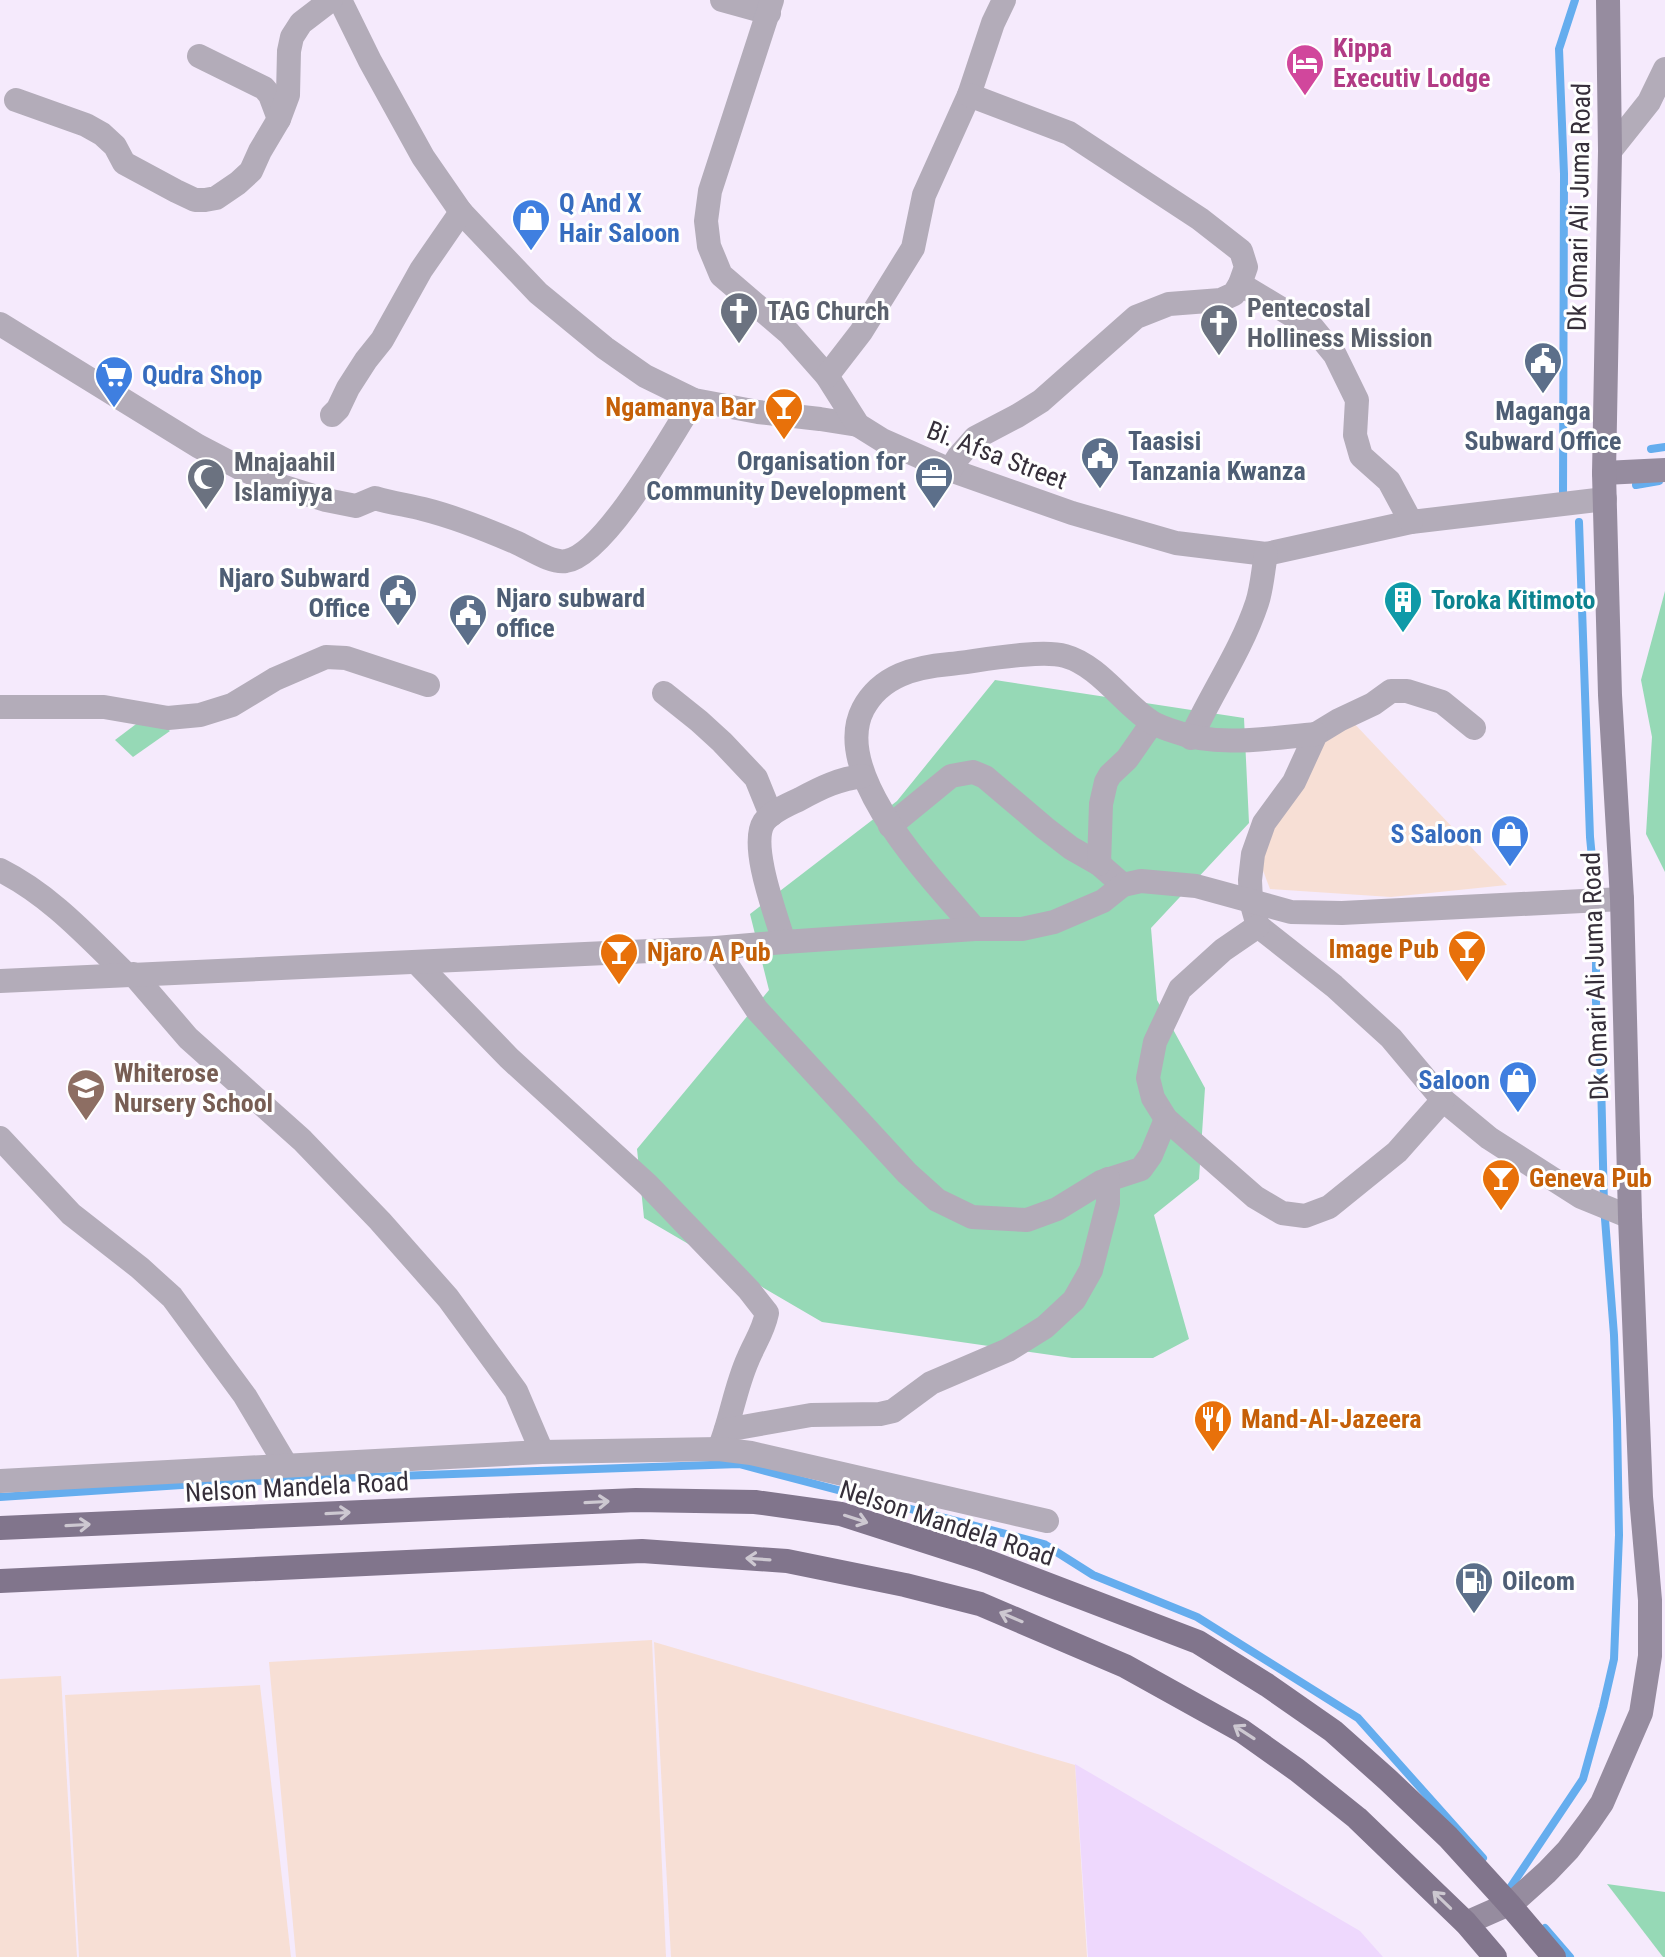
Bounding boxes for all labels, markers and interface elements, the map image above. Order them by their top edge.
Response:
place label: Kippa Executiv Lodge [1333,33,1490,93]
hotel icon: Kippa Executiv Lodge [1284,42,1326,97]
street label: Dk Omari Ali Juma Road [1562,83,1596,331]
place label: Q And X Hair Saloon [559,188,680,248]
shop icon: Q And X Hair Saloon [510,197,552,252]
church icon: TAG Church [718,290,760,345]
place label: Pentecostal Holliness Mission [1247,293,1433,353]
place label: TAG Church [767,296,890,326]
church icon: Pentecostal Holliness Mission [1198,302,1240,357]
public building icon: Maganga Subward Office [1522,340,1564,395]
supermarket icon: Qudra Shop [93,354,135,409]
place label: Qudra Shop [142,360,263,390]
bar icon: Ngamanya Bar [763,386,805,441]
place label: Ngamanya Bar [605,392,756,422]
place label: Maganga Subward Office [1464,396,1622,456]
street label: Bi. Afsa Street [923,415,1071,495]
place label: Taasisi Tanzania Kwanza [1128,426,1306,486]
public building icon: Taasisi Tanzania Kwanza [1079,435,1121,490]
place label: Organisation for Community Development [646,446,906,506]
place label: Mnajaahil Islamiyya [234,447,336,507]
office icon: Organisation for Community Development [913,455,955,510]
mosque icon: Mnajaahil Islamiyya [185,456,227,511]
place label: Njaro Subward Office [219,563,370,623]
public building icon: Njaro Subward Office [377,572,419,627]
building icon: Toroka Kitimoto [1382,579,1424,634]
place label: Njaro subward office [496,583,645,643]
place label: Toroka Kitimoto [1431,585,1595,615]
public building icon: Njaro subward office [447,592,489,647]
shop icon: S Saloon [1489,813,1531,868]
place label: S Saloon [1390,819,1482,849]
street label: Dk Omari Ali Juma Road [1576,851,1614,1101]
bar icon: Image Pub [1446,928,1488,983]
bar icon: Njaro A Pub [598,931,640,986]
place label: Image Pub [1328,934,1439,964]
place label: Njaro A Pub [647,937,771,967]
place label: Whiterose Nursery School [114,1058,273,1118]
shop icon: Saloon [1497,1059,1539,1114]
place label: Saloon [1419,1065,1490,1095]
school or university icon: Whiterose Nursery School [65,1067,107,1122]
bar icon: Geneva Pub [1480,1157,1522,1212]
place label: Geneva Pub [1529,1163,1652,1193]
restaurant icon: Mand-Al-Jazeera [1192,1398,1234,1453]
place label: Mand-Al-Jazeera [1241,1404,1421,1434]
street label: Nelson Mandela Road [184,1466,410,1508]
street label: Nelson Mandela Road [836,1474,1058,1572]
one-way arrow [583,1494,610,1509]
one-way arrow [324,1506,351,1521]
one-way arrow [843,1512,868,1527]
one-way arrow [64,1517,91,1532]
one-way arrow [745,1551,772,1566]
fuel station icon: Oilcom [1453,1560,1495,1615]
place label: Oilcom [1502,1566,1575,1596]
one-way arrow [999,1609,1024,1624]
one-way arrow [1233,1724,1255,1741]
one-way arrow [1433,1891,1452,1910]

